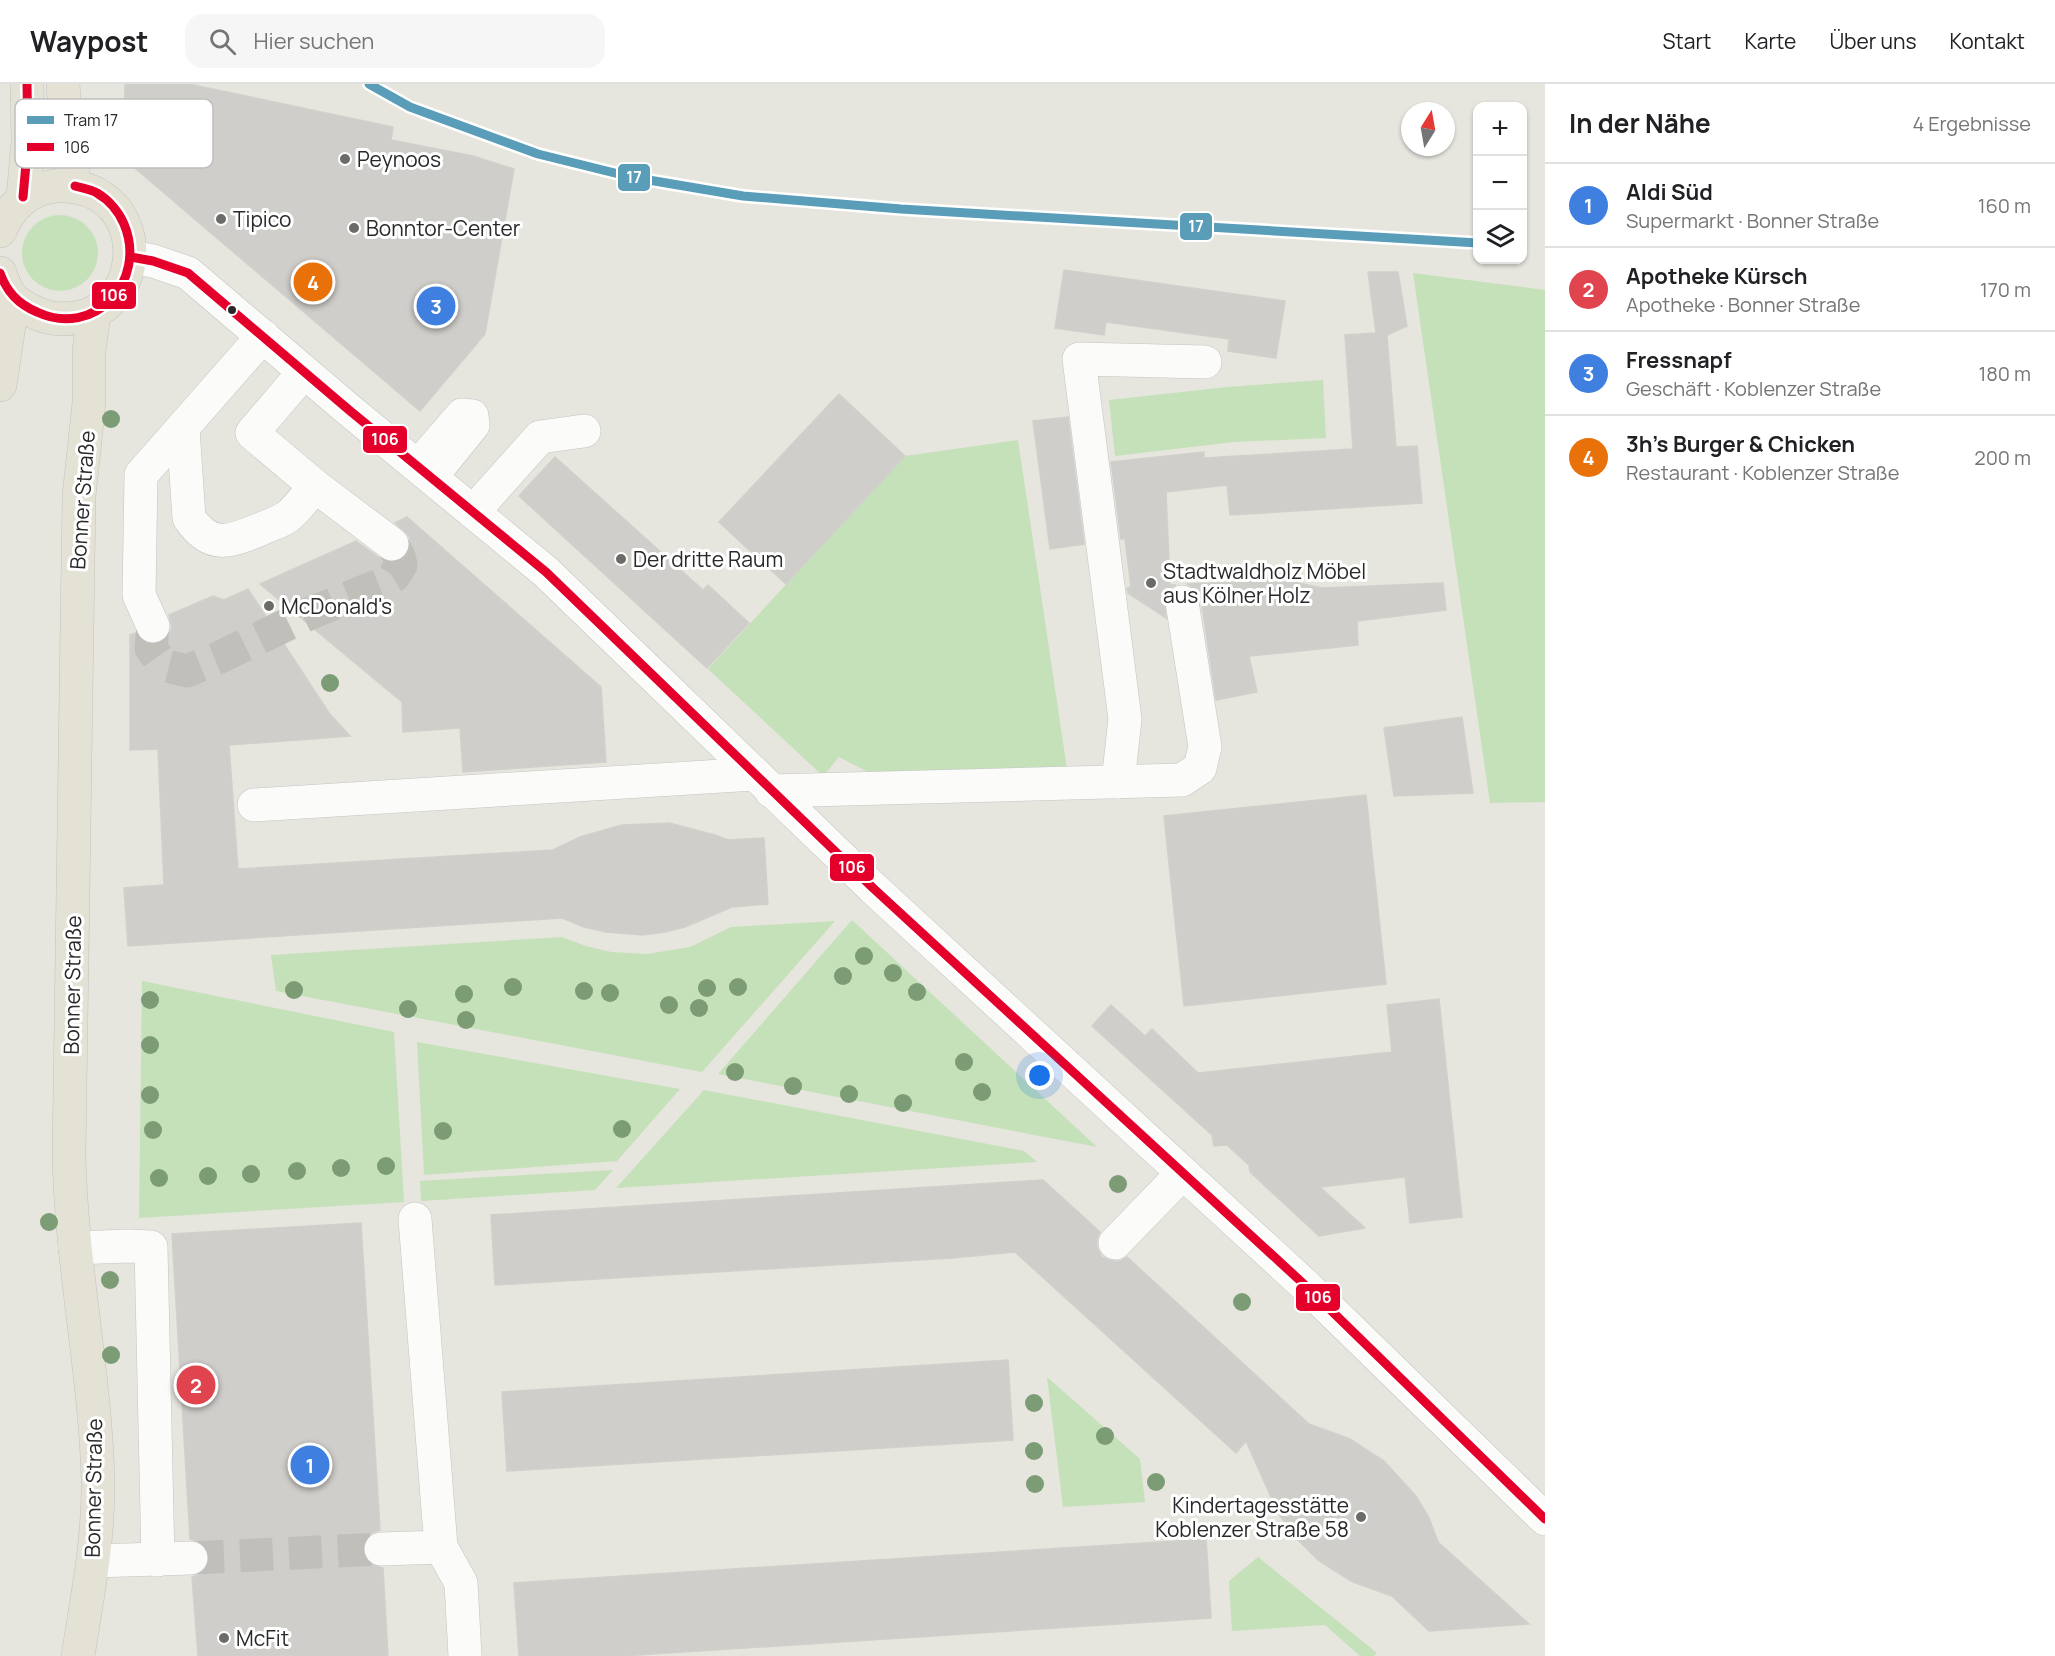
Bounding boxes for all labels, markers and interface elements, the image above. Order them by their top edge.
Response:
search box [185,14,605,68]
text: Waypost [30,22,149,60]
icon: search [206,25,239,58]
text: Hier suchen [254,26,374,56]
text: Start [1662,27,1711,55]
text: Karte [1744,27,1796,55]
text: Über uns [1829,27,1917,55]
text: Kontakt [1950,27,2025,55]
legend [15,99,213,168]
north arrow [1401,102,1455,156]
map controls [1473,102,1527,264]
button: + [1473,102,1527,156]
text: In der Nähe [1569,105,1711,141]
text: Tram 17 [64,109,118,131]
text: 4 Ergebnisse [1912,110,2031,137]
text: 106 [64,136,90,158]
place label: Peynoos [357,145,441,173]
marker: Peynoos [338,152,352,166]
button: − [1473,156,1527,210]
line badge: 17 [617,163,651,192]
text: 17 [626,166,642,188]
text: Aldi Süd [1626,177,1713,207]
text: 1 [1584,192,1593,219]
text: 160 m [1978,192,2031,219]
place label: Tipico [233,205,292,233]
text: Supermarkt · Bonner Straße [1626,207,1879,234]
button: layers [1473,210,1527,264]
marker: Tipico [214,212,228,226]
line badge: 17 [1179,212,1213,241]
place label: Bonntor-Center [366,214,521,242]
text: 17 [1188,215,1204,237]
marker: Bonntor-Center [347,221,361,235]
pin: 4 [294,260,332,304]
text: Apotheke Kürsch [1626,261,1808,291]
text: 2 [1583,276,1594,303]
text: 170 m [1980,276,2031,303]
line badge: 106 [91,281,137,310]
text: 106 [100,284,128,306]
pin: 3 [416,284,456,328]
text: Apotheke · Bonner Straße [1626,291,1860,318]
unlabelled marker [226,304,238,316]
text: Fressnapf [1626,345,1731,375]
text: 3 [1583,360,1594,387]
text: 180 m [1978,360,2031,387]
text: Geschäft · Koblenzer Straße [1626,375,1881,402]
line badge: 106 [362,425,408,454]
text: 106 [371,428,399,450]
text: 3h's Burger & Chicken [1626,429,1855,459]
street label: Bonner Straße [63,430,101,570]
text: 4 [1582,444,1595,471]
text: 200 m [1974,444,2031,471]
text: Restaurant · Koblenzer Straße [1626,459,1899,486]
place label: Der dritte Raum [633,545,783,573]
marker: Der dritte Raum [614,552,628,566]
place label: Stadtwaldholz Möbel aus Kölner Holz [1163,557,1366,609]
marker: Stadtwaldholz Möbel aus Kölner Holz [1144,576,1158,590]
place label: McDonald's [281,592,392,620]
marker: McDonald's [262,599,276,613]
line badge: 106 [829,853,875,882]
text: 106 [838,856,866,878]
street label: Bonner Straße [57,915,87,1055]
your location [1025,1061,1054,1090]
line badge: 106 [1295,1283,1341,1312]
text: 106 [1304,1286,1332,1308]
pin: 2 [176,1362,216,1408]
street label: Bonner Straße [78,1418,108,1558]
pin: 1 [290,1442,330,1488]
place label: Kindertagesstätte Koblenzer Straße 58 [1155,1491,1349,1543]
marker: Kindertagesstätte Koblenzer Straße 58 [1354,1510,1368,1524]
place label: McFit [236,1624,289,1652]
marker: McFit [217,1631,231,1645]

